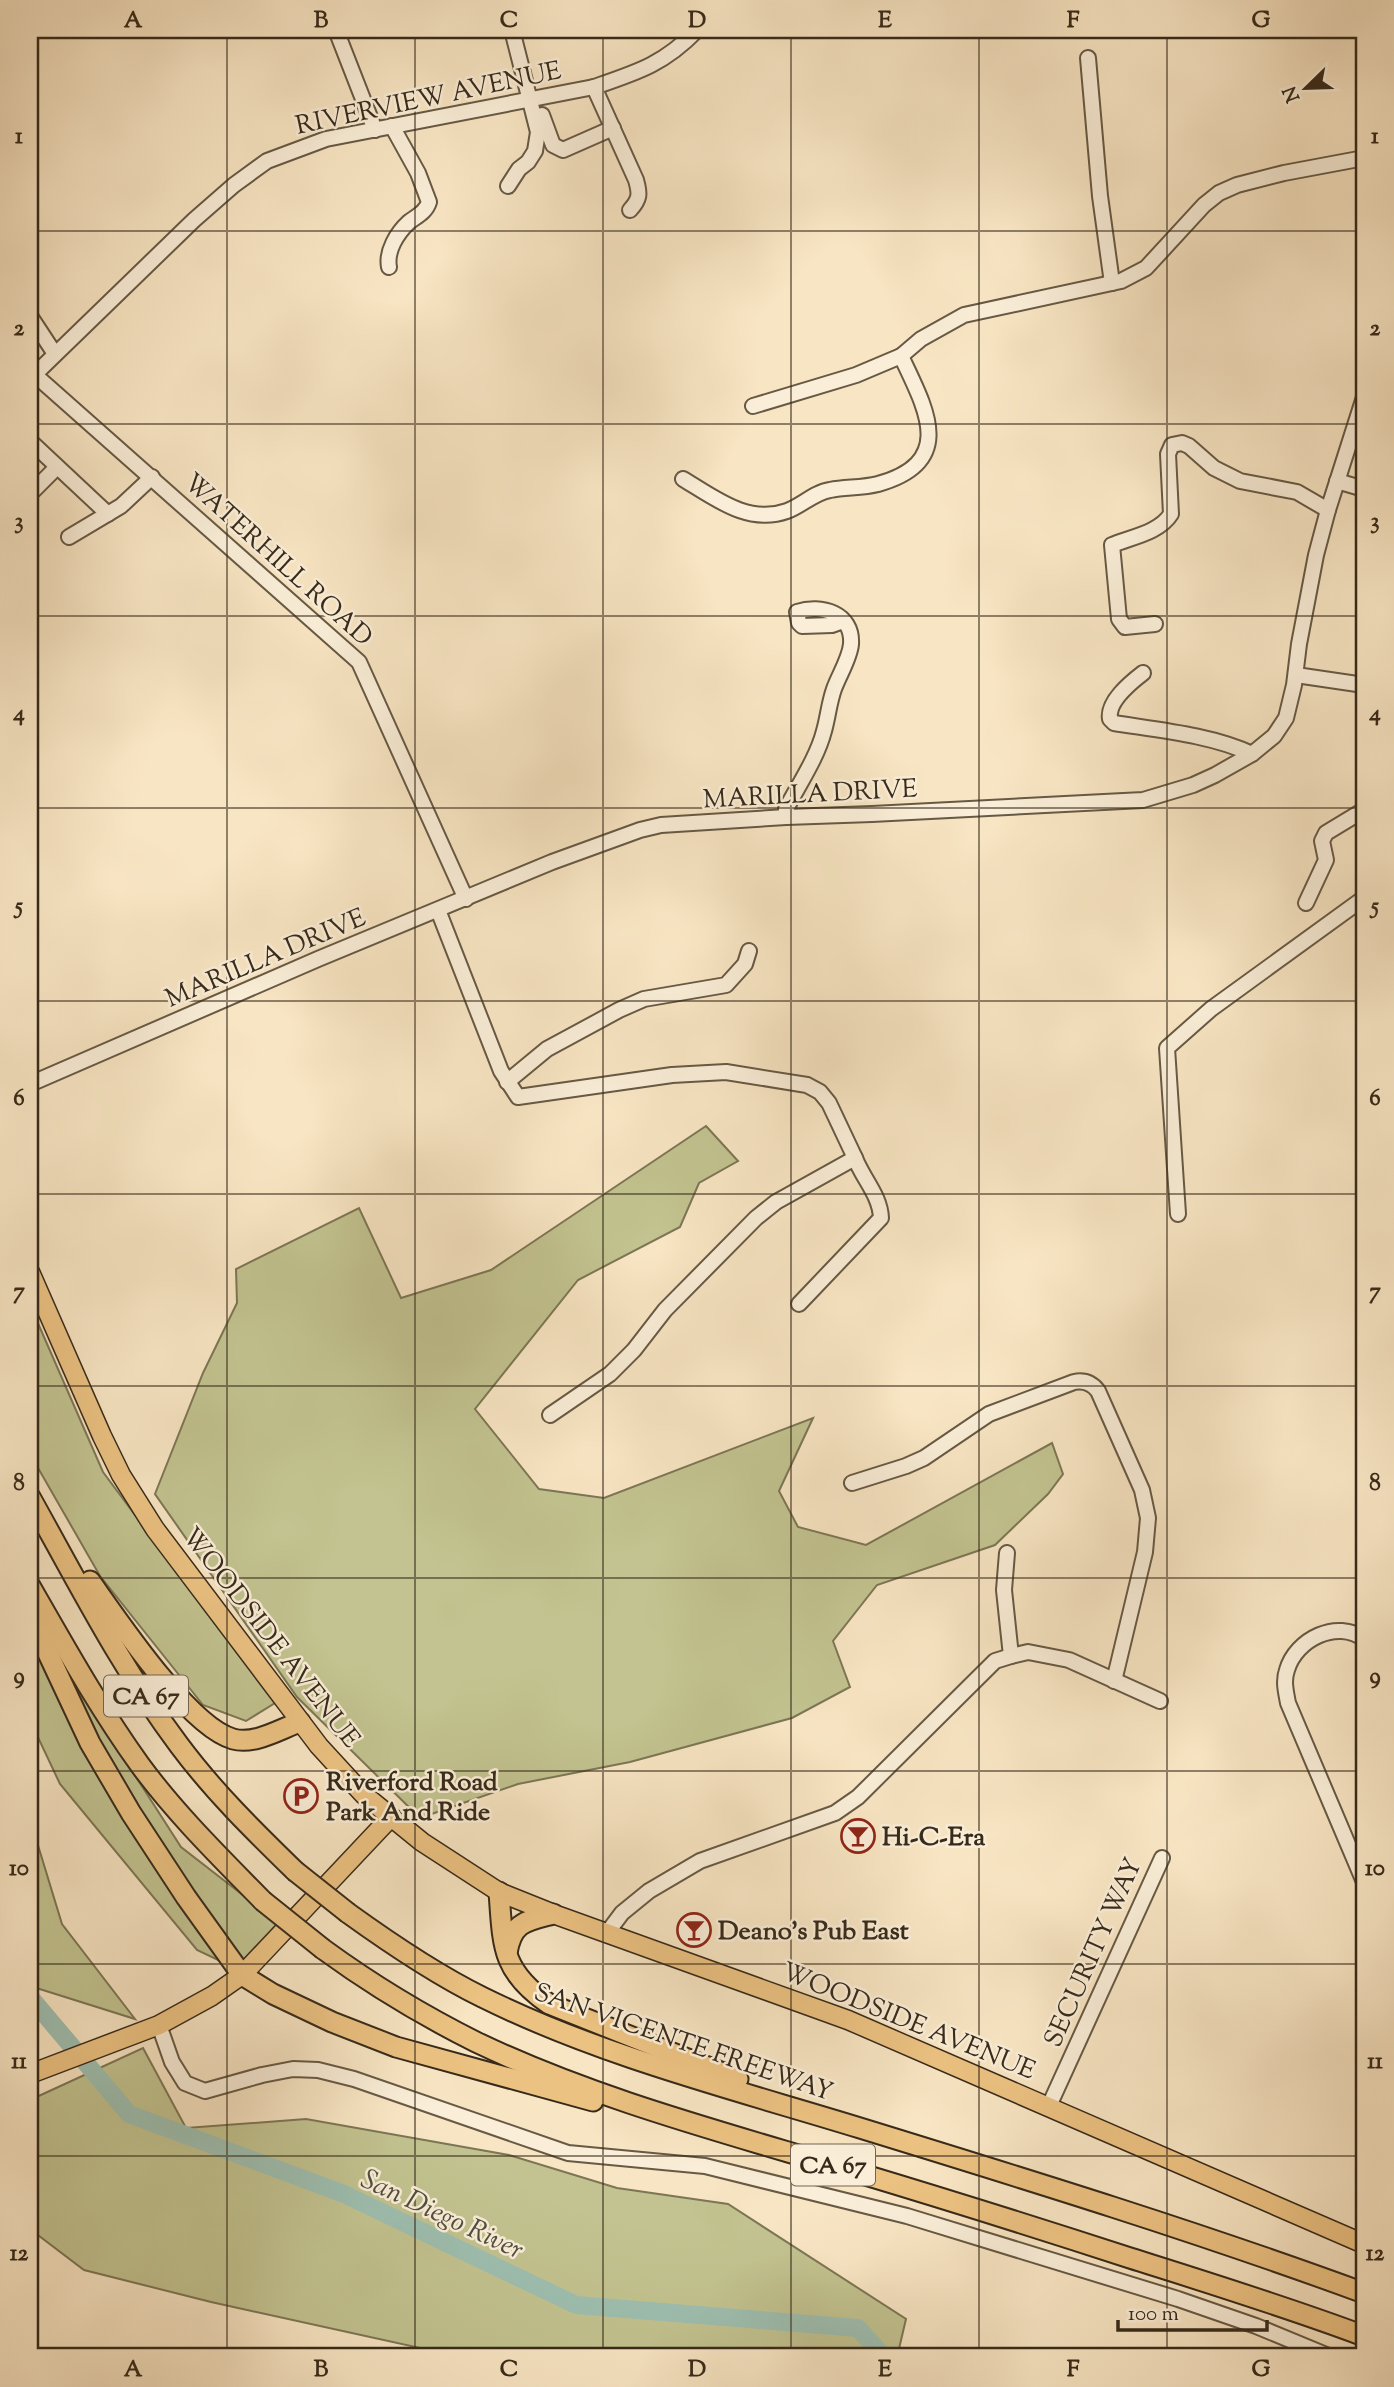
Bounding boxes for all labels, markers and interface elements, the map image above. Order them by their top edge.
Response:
text: A [124,5,143,38]
text: B [314,5,329,38]
text: C [500,5,518,38]
text: D [688,5,706,38]
text: E [878,5,892,38]
text: F [1067,5,1080,38]
text: G [1252,5,1271,38]
north arrow [1272,52,1342,122]
street label: RIVERVIEW AVENUE [292,53,565,146]
text: N [1277,81,1308,106]
text: 1 [15,121,23,154]
text: 1 [1371,121,1379,154]
text: 2 [14,313,25,346]
text: 2 [1370,313,1381,346]
street label: WATERHILL ROAD [175,466,380,656]
text: 3 [14,506,24,539]
text: 3 [1370,506,1380,539]
text: 4 [12,698,25,731]
text: 4 [1368,698,1381,731]
street label: MARILLA DRIVE [702,771,919,820]
text: 5 [13,891,23,924]
text: 5 [1369,891,1379,924]
street label: MARILLA DRIVE [160,900,372,1018]
text: 6 [13,1083,25,1116]
text: 6 [1369,1083,1381,1116]
text: 7 [13,1276,25,1309]
text: 7 [1369,1276,1381,1309]
text: 8 [13,1468,25,1501]
text: 8 [1369,1468,1381,1501]
street label: WOODSIDE AVENUE [172,1520,368,1757]
text: 9 [13,1661,25,1694]
text: 9 [1369,1661,1381,1694]
road number: CA 67 [104,1676,188,1716]
place label: Riverford Road Park And Ride [326,1765,498,1832]
parking icon: Riverford Road Park And Ride [282,1777,320,1815]
bar icon: Hi-C-Era [839,1817,877,1855]
place label: Hi-C-Era [882,1820,985,1857]
street label: SECURITY WAY [1036,1852,1153,2054]
text: 10 [9,1853,29,1886]
text: 10 [1365,1853,1385,1886]
bar icon: Deano's Pub East [675,1911,713,1949]
place label: Deano's Pub East [718,1914,909,1951]
street label: WOODSIDE AVENUE [776,1954,1041,2090]
street label: SAN VICENTE FREEWAY [529,1975,838,2112]
text: 11 [11,2046,27,2079]
text: 11 [1367,2046,1383,2079]
road number: CA 67 [791,2144,875,2186]
water label: San Diego River [354,2161,530,2271]
text: 12 [10,2238,29,2271]
text: 12 [1366,2238,1385,2271]
scale bar [1118,2289,1266,2333]
text: 100 m [1128,2300,1179,2330]
text: A [124,2354,143,2387]
text: B [314,2354,329,2387]
text: C [500,2354,518,2387]
text: D [688,2354,706,2387]
text: E [878,2354,892,2387]
text: F [1067,2354,1080,2387]
text: G [1252,2354,1271,2387]

